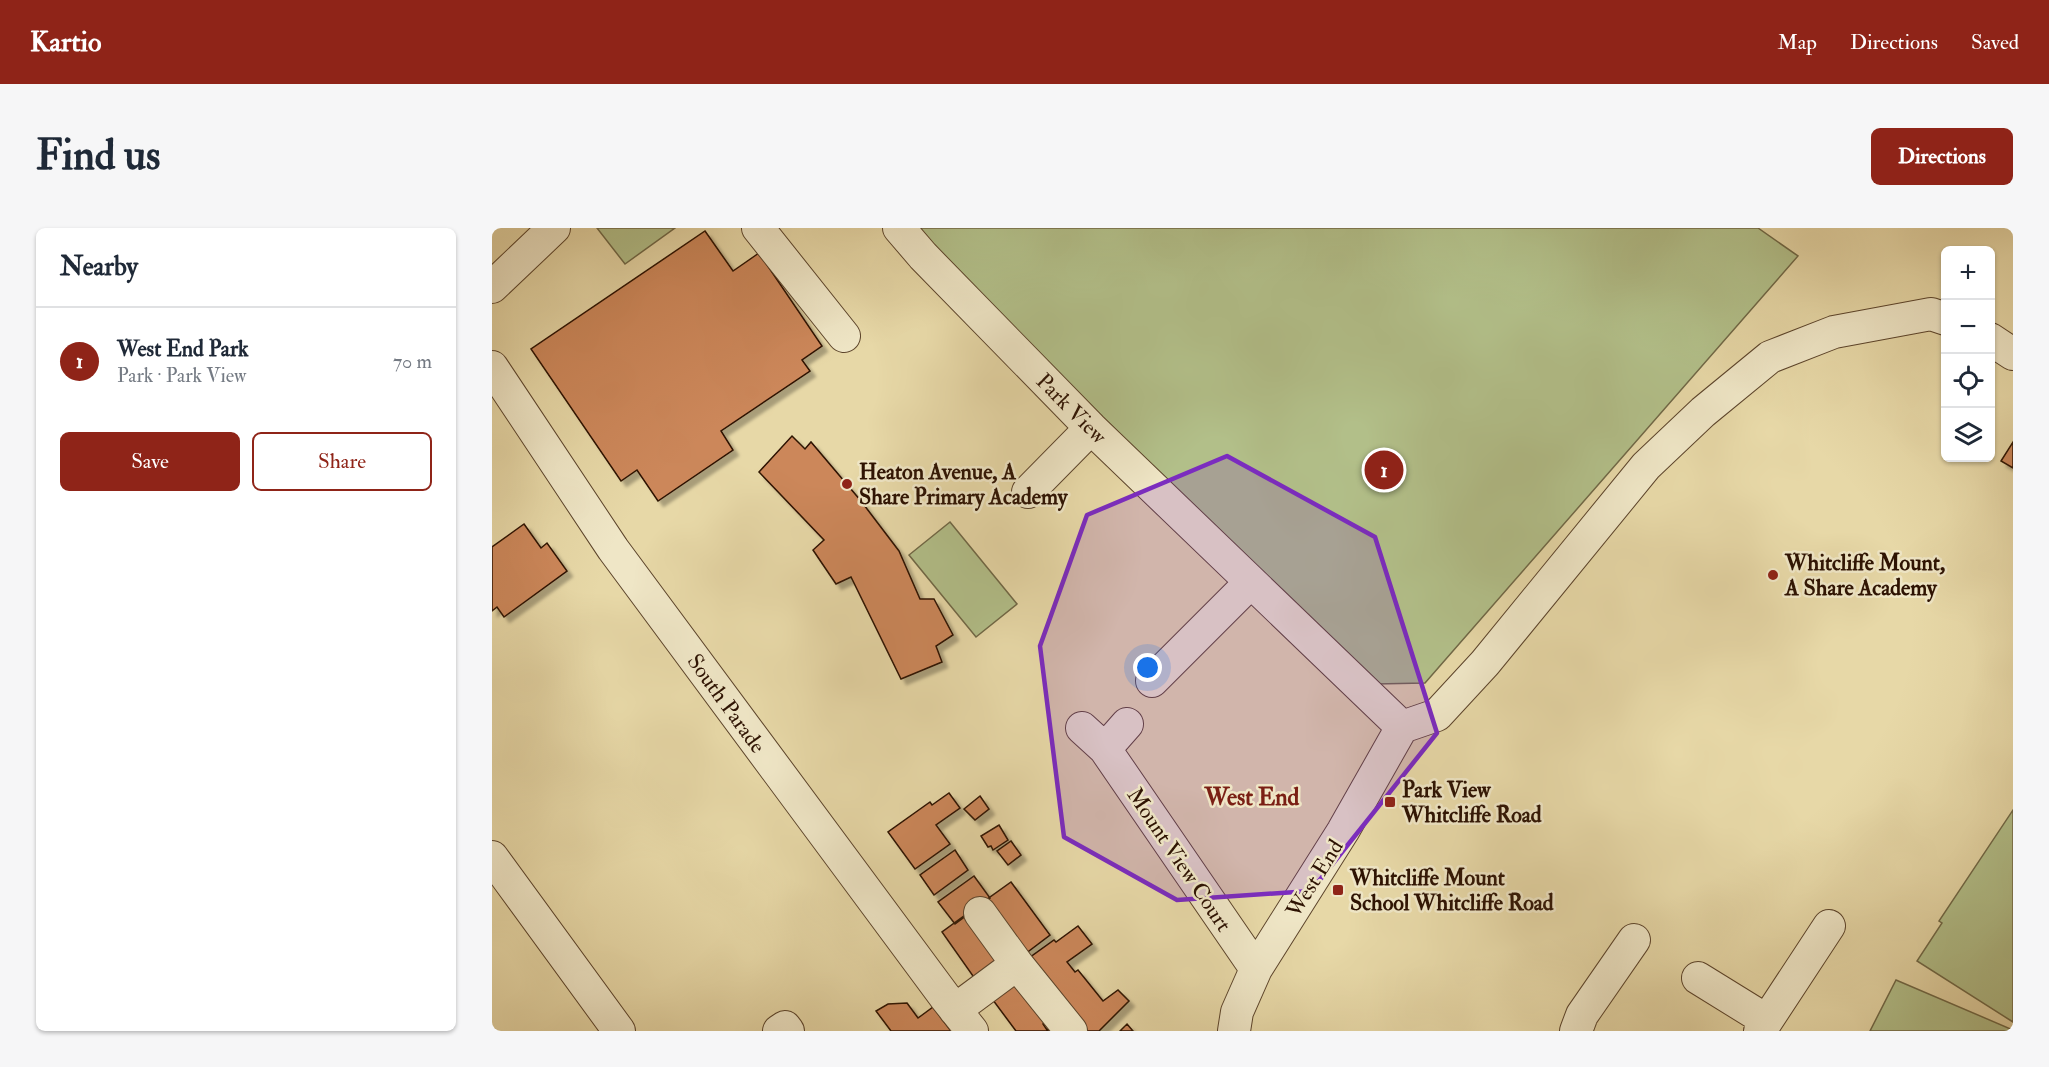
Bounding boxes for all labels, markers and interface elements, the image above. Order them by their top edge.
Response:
text: Kartio [30,25,101,60]
text: Map [1777,29,1817,56]
text: Directions [1850,29,1938,56]
text: Saved [1971,29,2019,56]
button: Directions [1871,128,2013,185]
text: Find us [36,130,160,182]
map controls [1941,246,1995,462]
button: + [1941,246,1995,300]
text: Nearby [60,251,138,283]
button: − [1941,300,1995,354]
text: West End Park [117,335,249,363]
text: 1 [76,349,83,374]
text: 70 m [393,349,432,374]
button: locate [1941,354,1995,408]
text: Park · Park View [117,363,246,388]
street label: Park View [1030,367,1113,450]
button: layers [1941,408,1995,462]
button: Save [60,432,240,491]
button: Share [252,432,432,491]
pin: 1 [1364,448,1404,492]
place label: Heaton Avenue, A Share Primary Academy [859,458,1069,512]
marker: Heaton Avenue, A Share Primary Academy [840,477,854,491]
place label: Whitcliffe Mount, A Share Academy [1784,549,1945,603]
marker: Whitcliffe Mount, A Share Academy [1766,568,1780,582]
street label: South Parade [681,648,772,759]
your location [1133,653,1162,682]
place label: Park View Whitcliffe Road [1401,776,1542,829]
street label: Mount View Court [1121,782,1238,937]
district label: West End [1204,782,1300,813]
marker: Park View Whitcliffe Road [1383,795,1397,809]
street label: West End [1279,834,1350,924]
place label: Whitcliffe Mount School Whitcliffe Road [1349,864,1554,917]
marker: Whitcliffe Mount School Whitcliffe Road [1331,883,1345,897]

